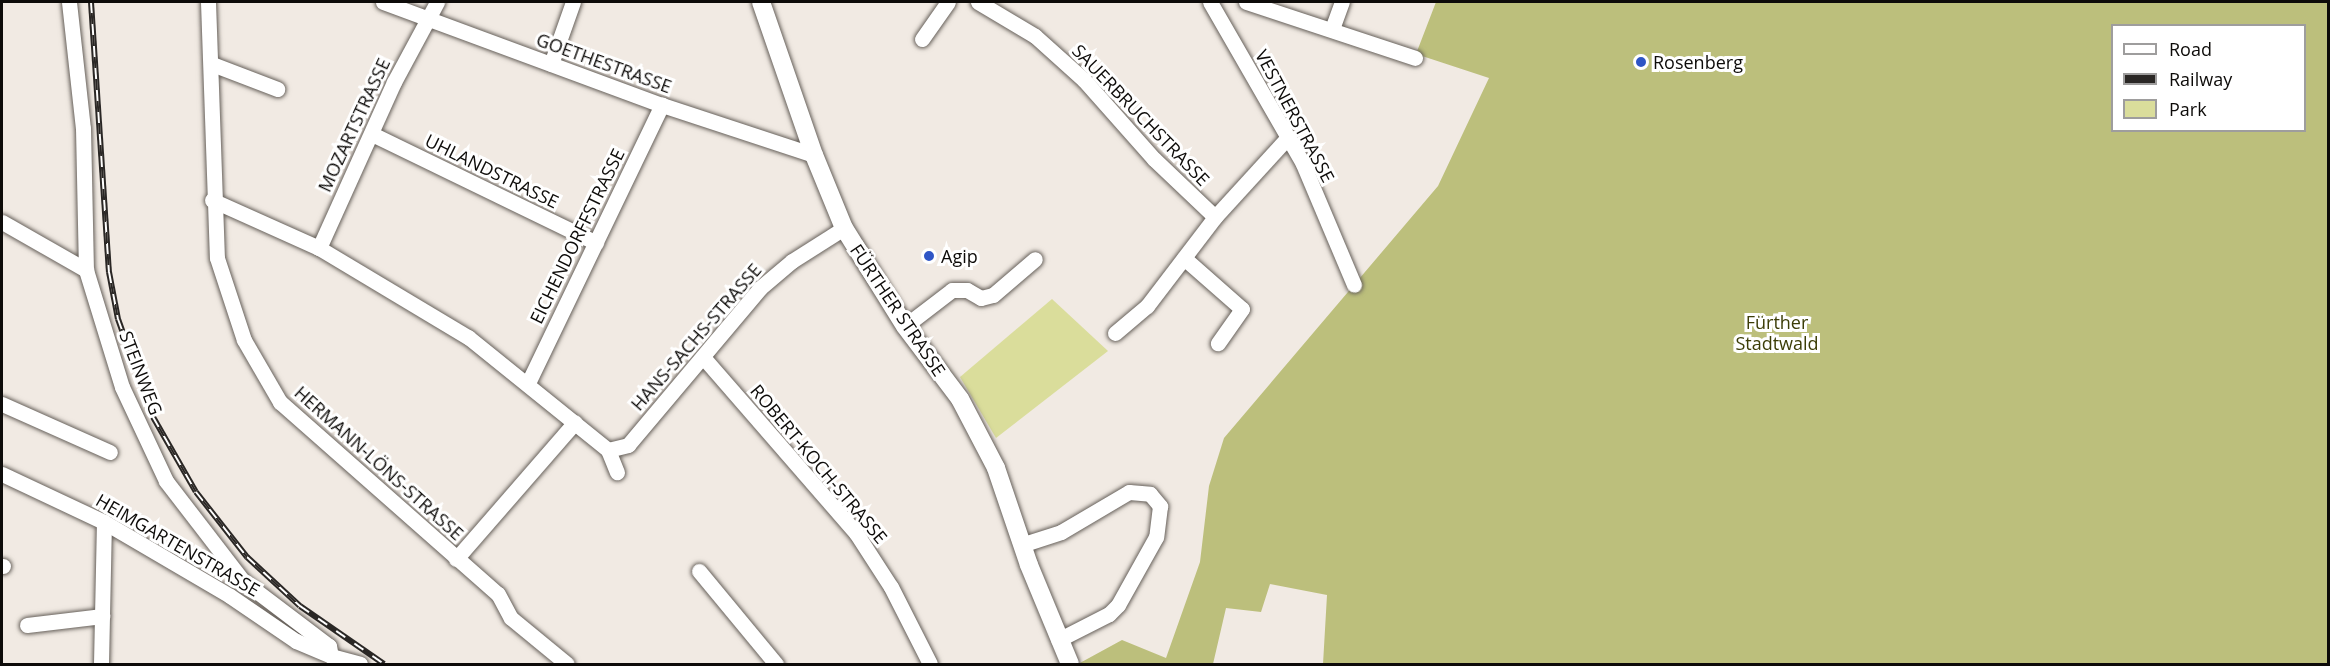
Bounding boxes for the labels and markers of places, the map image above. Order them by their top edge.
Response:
place label: Rosenberg [1653,51,1743,73]
marker: Rosenberg [1634,55,1648,69]
place label: Agip [941,245,978,267]
marker: Agip [922,249,936,263]

